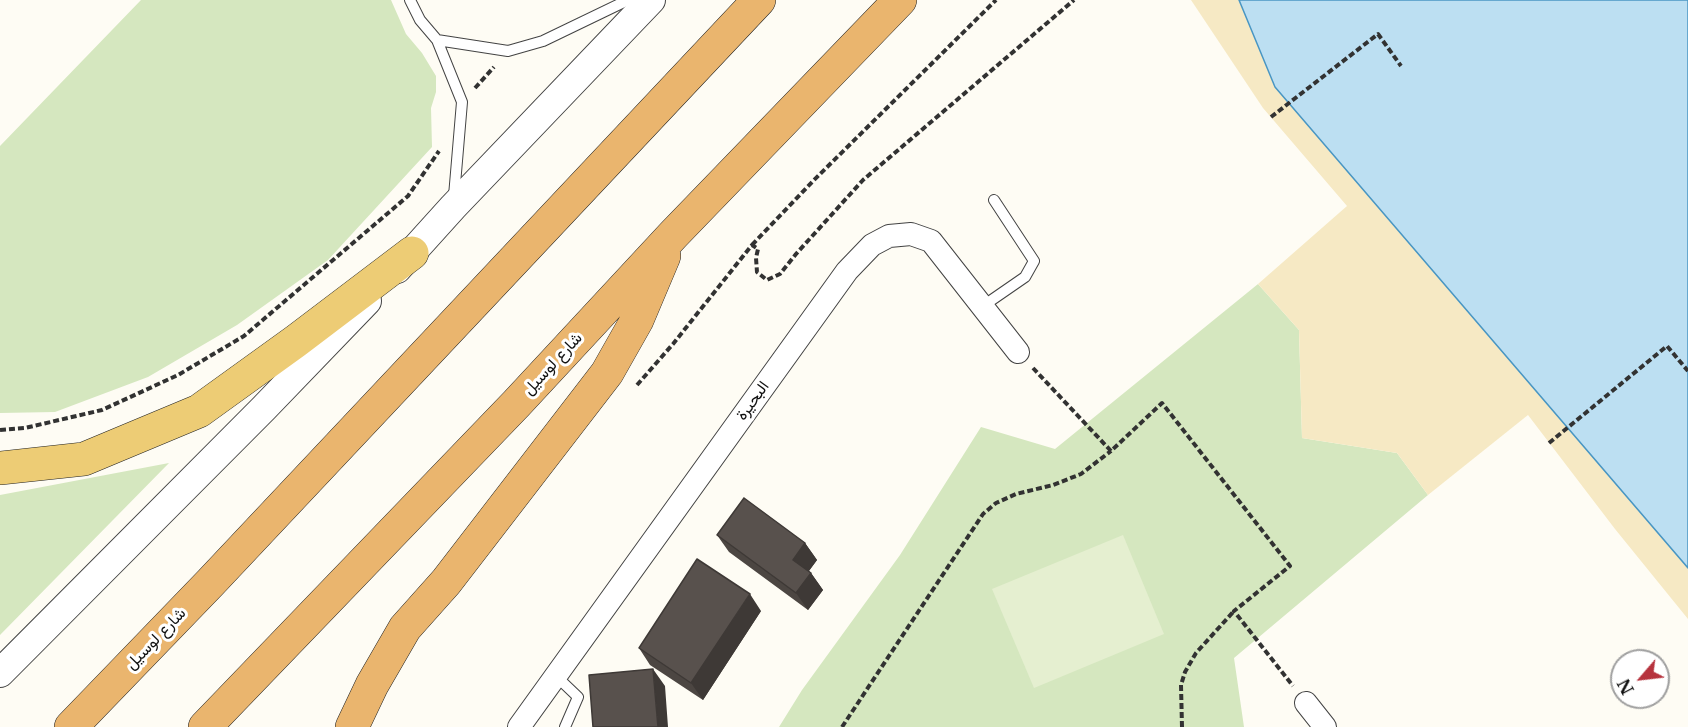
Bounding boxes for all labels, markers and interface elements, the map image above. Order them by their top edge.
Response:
street label: شارع لوسيل [519,329,587,399]
street label: البحيرة [732,378,774,424]
street label: شارع لوسيل [122,604,190,674]
north arrow [1610,649,1670,709]
text: N [1614,675,1638,698]

